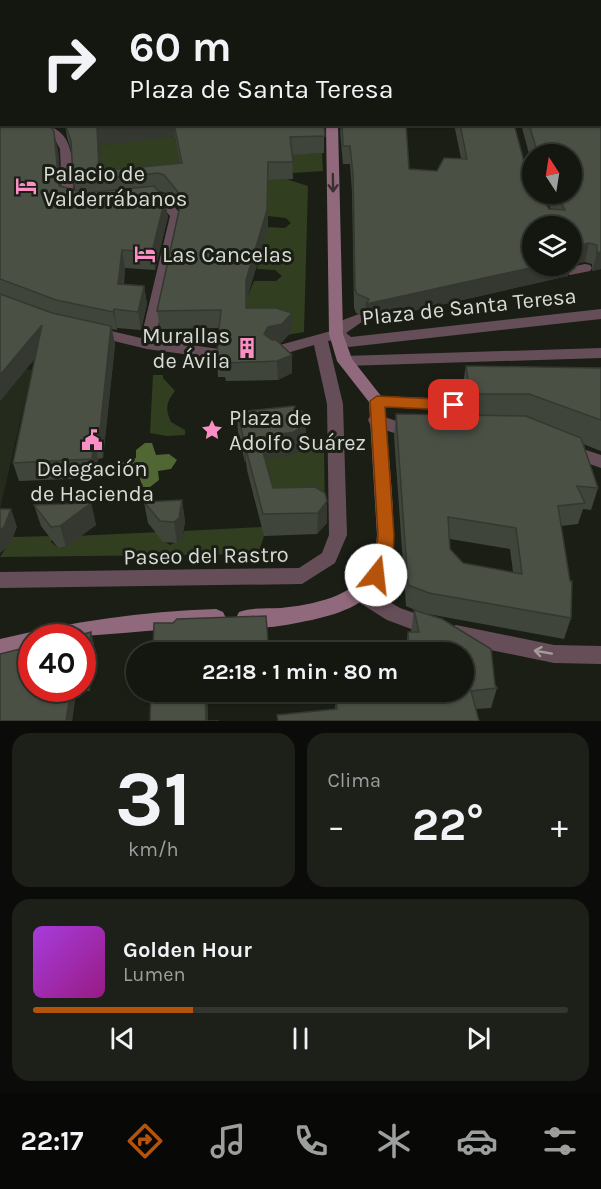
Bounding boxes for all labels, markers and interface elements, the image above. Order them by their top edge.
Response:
text: 60 m [129,22,232,72]
icon: right [30,24,108,102]
text: Plaza de Santa Teresa [129,73,394,105]
north arrow [522,144,582,204]
map controls [522,144,582,276]
place label: Palacio de Valderrábanos [43,161,187,212]
one-way arrow [328,172,339,192]
hotel icon: Palacio de Valderrábanos [14,174,38,198]
button: layers [522,216,582,276]
hotel icon: Las Cancelas [133,242,157,266]
place label: Las Cancelas [162,242,293,268]
street label: Plaza de Santa Teresa [361,283,578,331]
place label: Murallas de Ávila [142,323,230,374]
building icon: Murallas de Ávila [235,336,259,360]
pin [428,379,479,430]
icon: arrive [437,388,470,421]
place label: Plaza de Adolfo Suárez [229,405,366,456]
place icon: Plaza de Adolfo Suárez [200,418,224,442]
public building icon: Delegación de Hacienda [80,428,104,452]
place label: Delegación de Hacienda [30,456,154,507]
street label: Paseo del Rastro [123,542,289,570]
position arrow [344,543,408,607]
speed limit sign: 40 [18,624,96,702]
one-way arrow [533,646,553,657]
text: 22:18 · 1 min · 80 m [202,659,398,685]
text: 31 [115,753,191,845]
text: Clima [328,769,381,792]
text: 22° [412,799,484,851]
text: − [328,807,345,845]
text: + [551,807,568,845]
text: km/h [128,838,179,861]
text: Golden Hour [123,937,252,963]
text: Lumen [123,963,186,986]
icon: previous [106,1022,139,1055]
icon: pause [284,1022,317,1055]
icon: next [462,1022,495,1055]
icon: directions [124,1120,166,1162]
icon: music [207,1120,249,1162]
icon: phone [290,1120,332,1162]
icon: climate [373,1120,415,1162]
icon: car [456,1120,498,1162]
icon: filters [539,1120,581,1162]
text: 22:17 [20,1125,83,1157]

